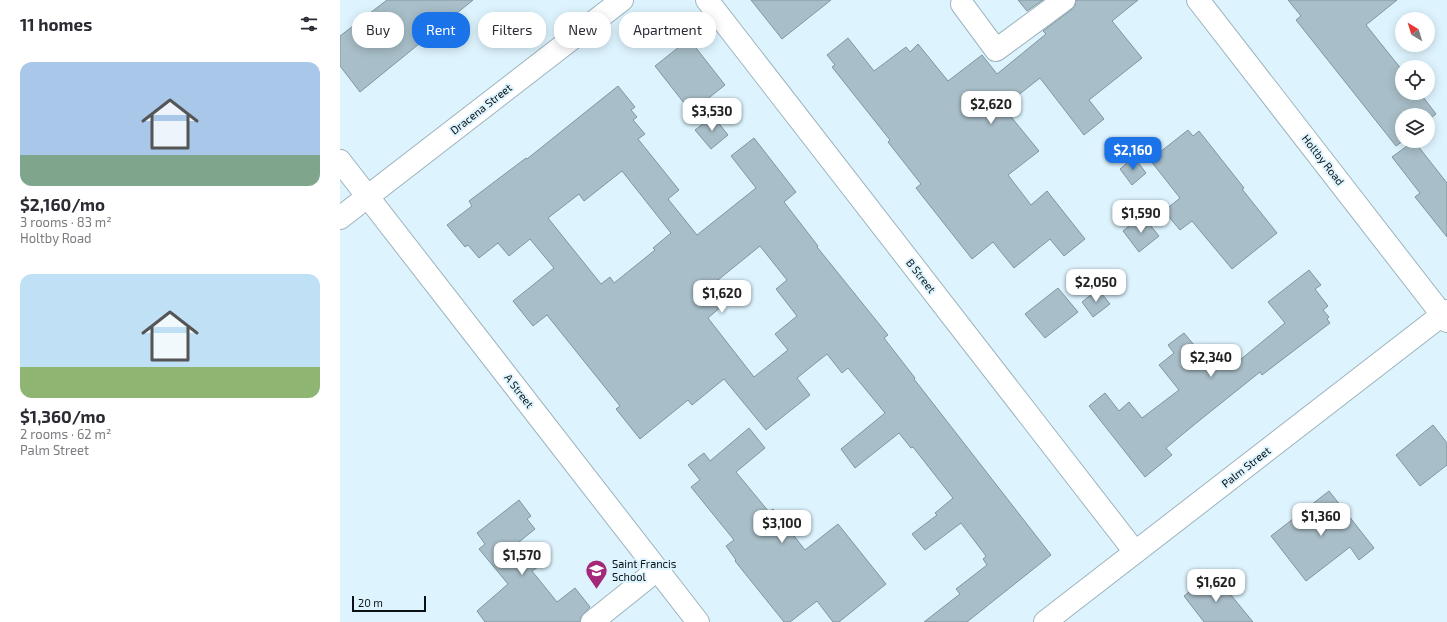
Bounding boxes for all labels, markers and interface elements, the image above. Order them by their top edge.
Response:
chip: Buy [352,12,404,48]
chip: Rent [412,12,470,48]
chip: Filters [478,12,546,48]
chip: New [554,12,611,48]
chip: Apartment [619,12,716,48]
north arrow [1395,12,1435,52]
map controls [1395,12,1435,148]
icon: filters [298,13,320,35]
text: 11 homes [20,14,92,34]
button: locate [1395,60,1435,100]
street label: Dracena Street [447,81,514,137]
icon: home [134,88,206,160]
pin: $2,620 [958,91,1024,125]
text: $2,620 [970,96,1012,112]
pin: $3,530 [679,98,745,132]
text: $3,530 [692,103,732,119]
button: layers [1395,108,1435,148]
street label: Holtby Road [1300,132,1347,188]
pin: $2,160 [1100,137,1166,171]
text: $2,160 [1113,142,1153,158]
text: $2,160/mo [20,194,105,214]
pin: $1,590 [1108,200,1174,234]
text: $1,590 [1121,205,1161,221]
text: 3 rooms · 83 m² [20,214,112,230]
text: Holtby Road [20,230,92,246]
street label: B Street [904,256,939,295]
pin: $2,050 [1063,269,1129,303]
text: $2,050 [1075,274,1117,290]
pin: $1,620 [689,280,755,314]
text: $1,620 [702,285,742,301]
icon: home [134,300,206,372]
pin: $2,340 [1178,344,1244,378]
text: $2,340 [1190,349,1232,365]
street label: A Street [502,371,537,410]
text: $1,360/mo [20,406,106,426]
text: 2 rooms · 62 m² [20,426,111,442]
text: Palm Street [20,442,89,458]
street label: Palm Street [1219,443,1273,490]
pin: $1,360 [1288,503,1354,537]
text: $1,360 [1301,508,1341,524]
pin: $3,100 [749,510,815,544]
text: $3,100 [762,515,802,531]
pin: $1,570 [489,542,555,576]
text: $1,570 [503,547,541,563]
school or university icon: Saint Francis School [584,557,610,590]
place label: Saint Francis School [612,557,677,583]
pin: $1,620 [1183,569,1249,603]
text: $1,620 [1196,574,1236,590]
scale bar [352,594,426,613]
text: 20 m [358,596,383,609]

